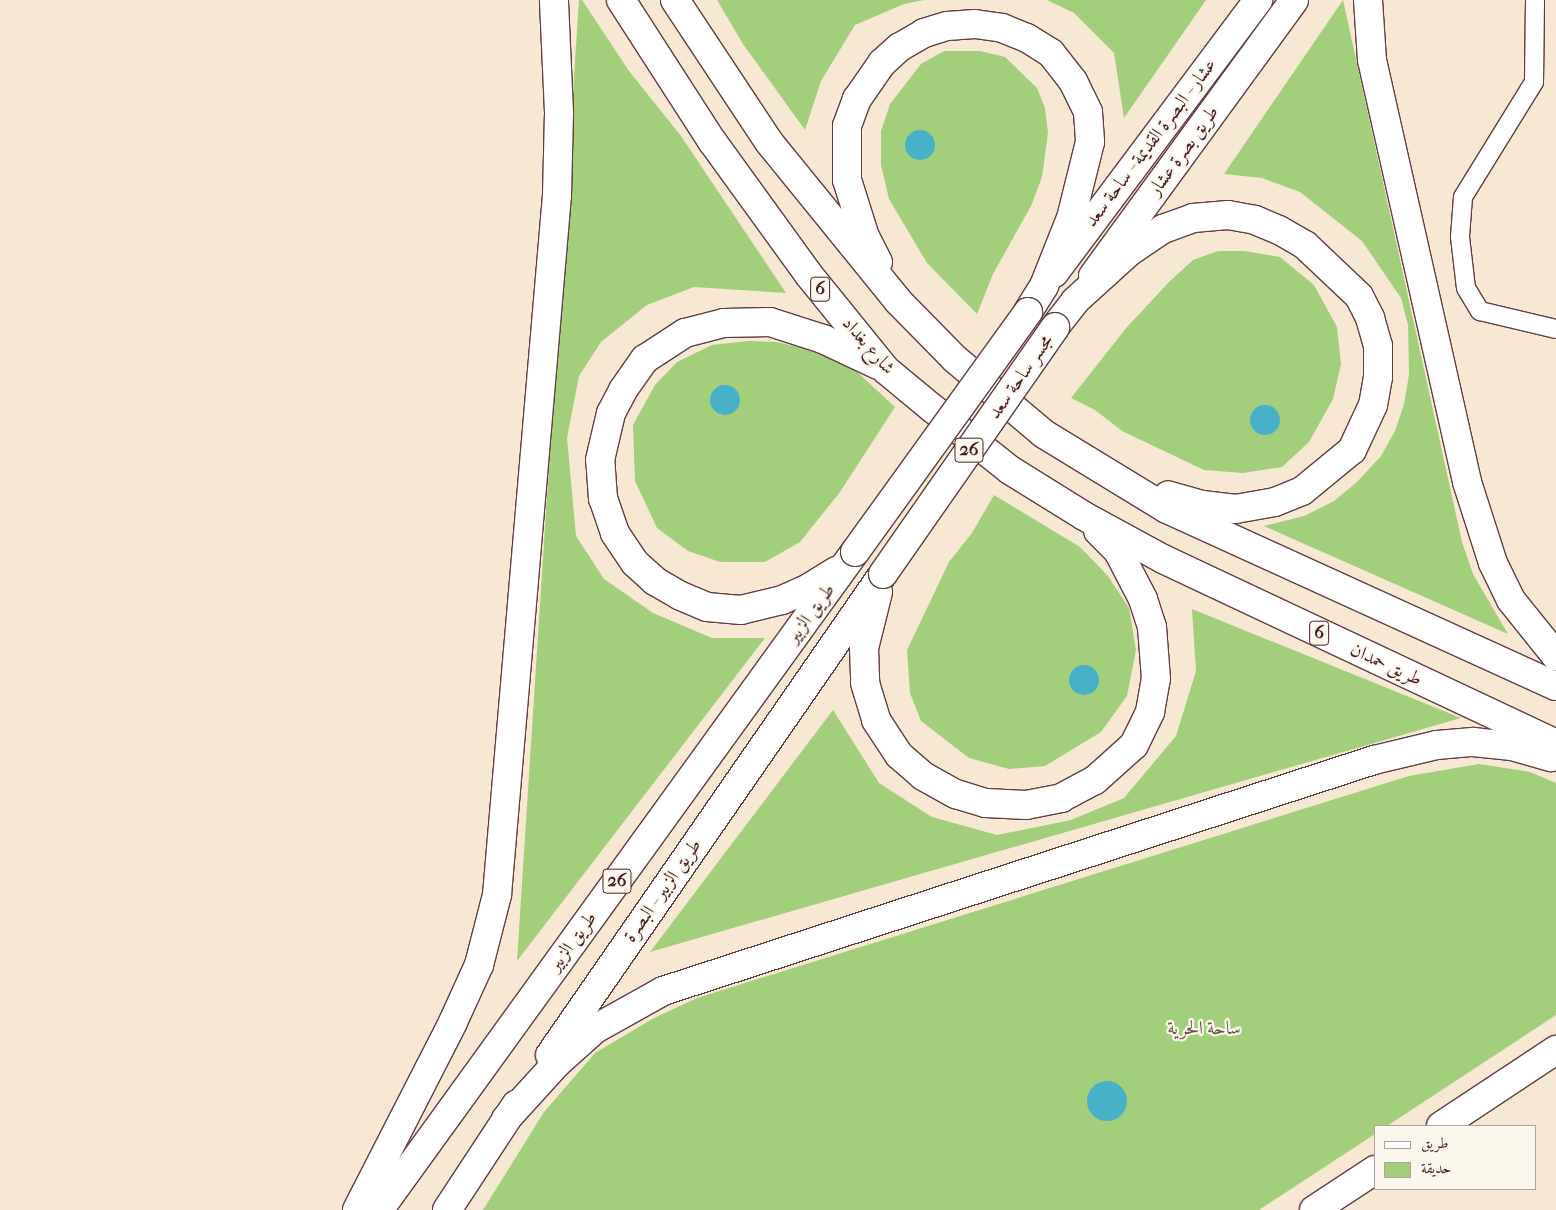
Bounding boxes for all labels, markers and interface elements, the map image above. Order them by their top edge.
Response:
street label: عشار - البصرة القديمة - ساحة سعد [1080,54,1222,232]
street label: طريق بصرة عشار [1144,102,1224,200]
road number: 6 [810,274,830,304]
street label: شارع بغداد [837,312,899,380]
street label: مجسر ساحة سعد [984,330,1058,424]
road number: 26 [954,434,984,466]
street label: طريق الزبير [782,580,840,648]
road number: 6 [1309,618,1329,648]
street label: طريق حمدان [1346,638,1426,692]
street label: طريق الزبير - البصرة [619,835,707,947]
road number: 26 [602,866,632,896]
street label: طريق الزبير [544,908,602,976]
park label: ساحة الحرية [1167,1018,1241,1040]
legend [1374,1125,1536,1190]
text: طريق [1421,1134,1448,1152]
text: حديقة [1421,1159,1451,1177]

